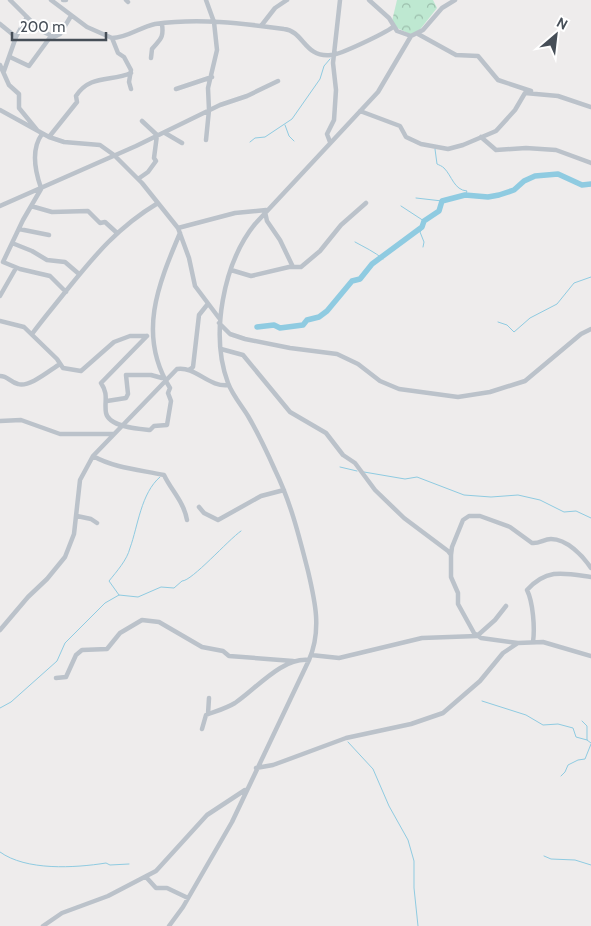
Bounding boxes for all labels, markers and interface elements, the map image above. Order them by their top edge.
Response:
scale bar [12,10,106,42]
north arrow [531,10,581,60]
text: N [554,13,571,34]
text: 200 m [20,18,65,36]

